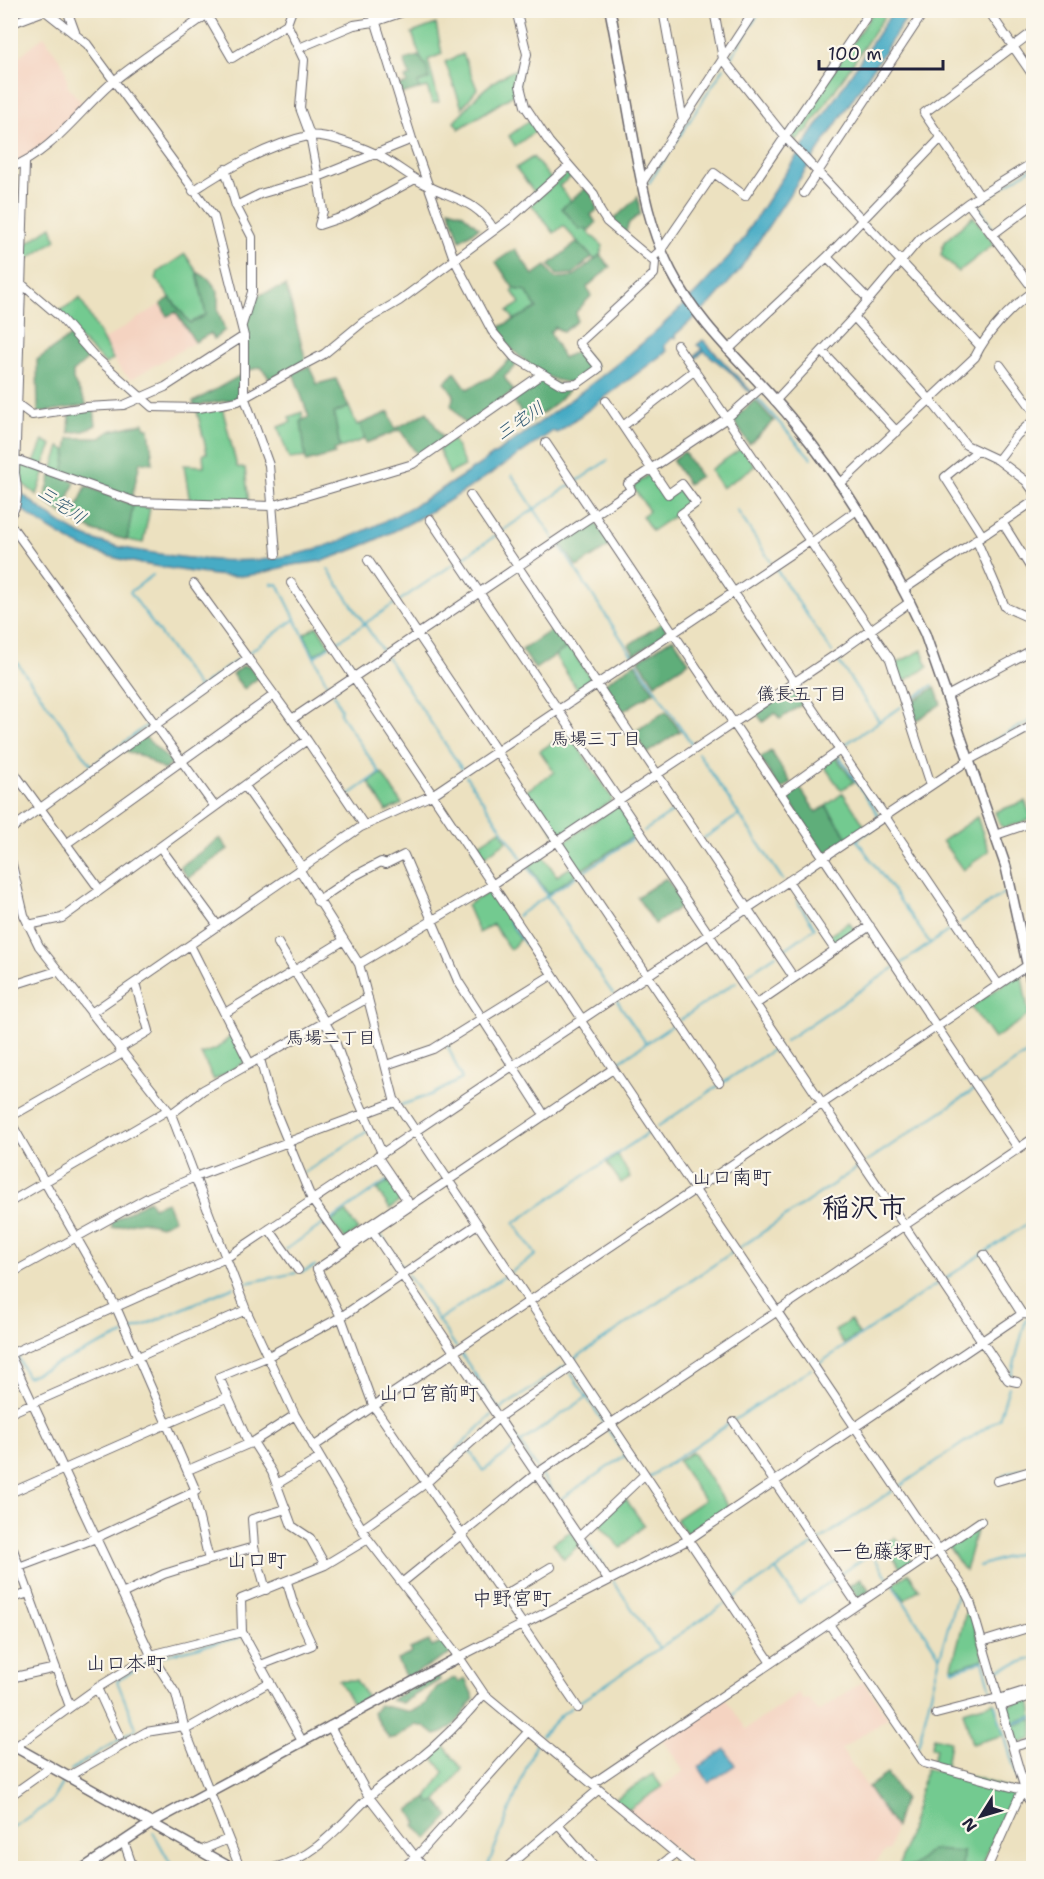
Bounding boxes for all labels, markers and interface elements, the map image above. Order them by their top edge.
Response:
scale bar [819,33,944,71]
text: 100 m [828,42,882,66]
water label: 三宅川 [491,396,549,446]
water label: 三宅川 [33,480,91,530]
district label: 儀長五丁目 [757,682,847,706]
district label: 馬場三丁目 [551,727,641,751]
district label: 馬場二丁目 [286,1026,376,1050]
district label: 山口南町 [692,1164,772,1190]
district label: 稲沢市 [822,1188,906,1226]
district label: 山口宮前町 [379,1380,479,1406]
district label: 一色藤塚町 [833,1538,933,1564]
district label: 山口町 [227,1547,287,1573]
district label: 中野宮町 [472,1585,552,1611]
district label: 山口本町 [86,1650,166,1676]
north arrow [951,1786,1011,1846]
text: N [957,1813,982,1836]

